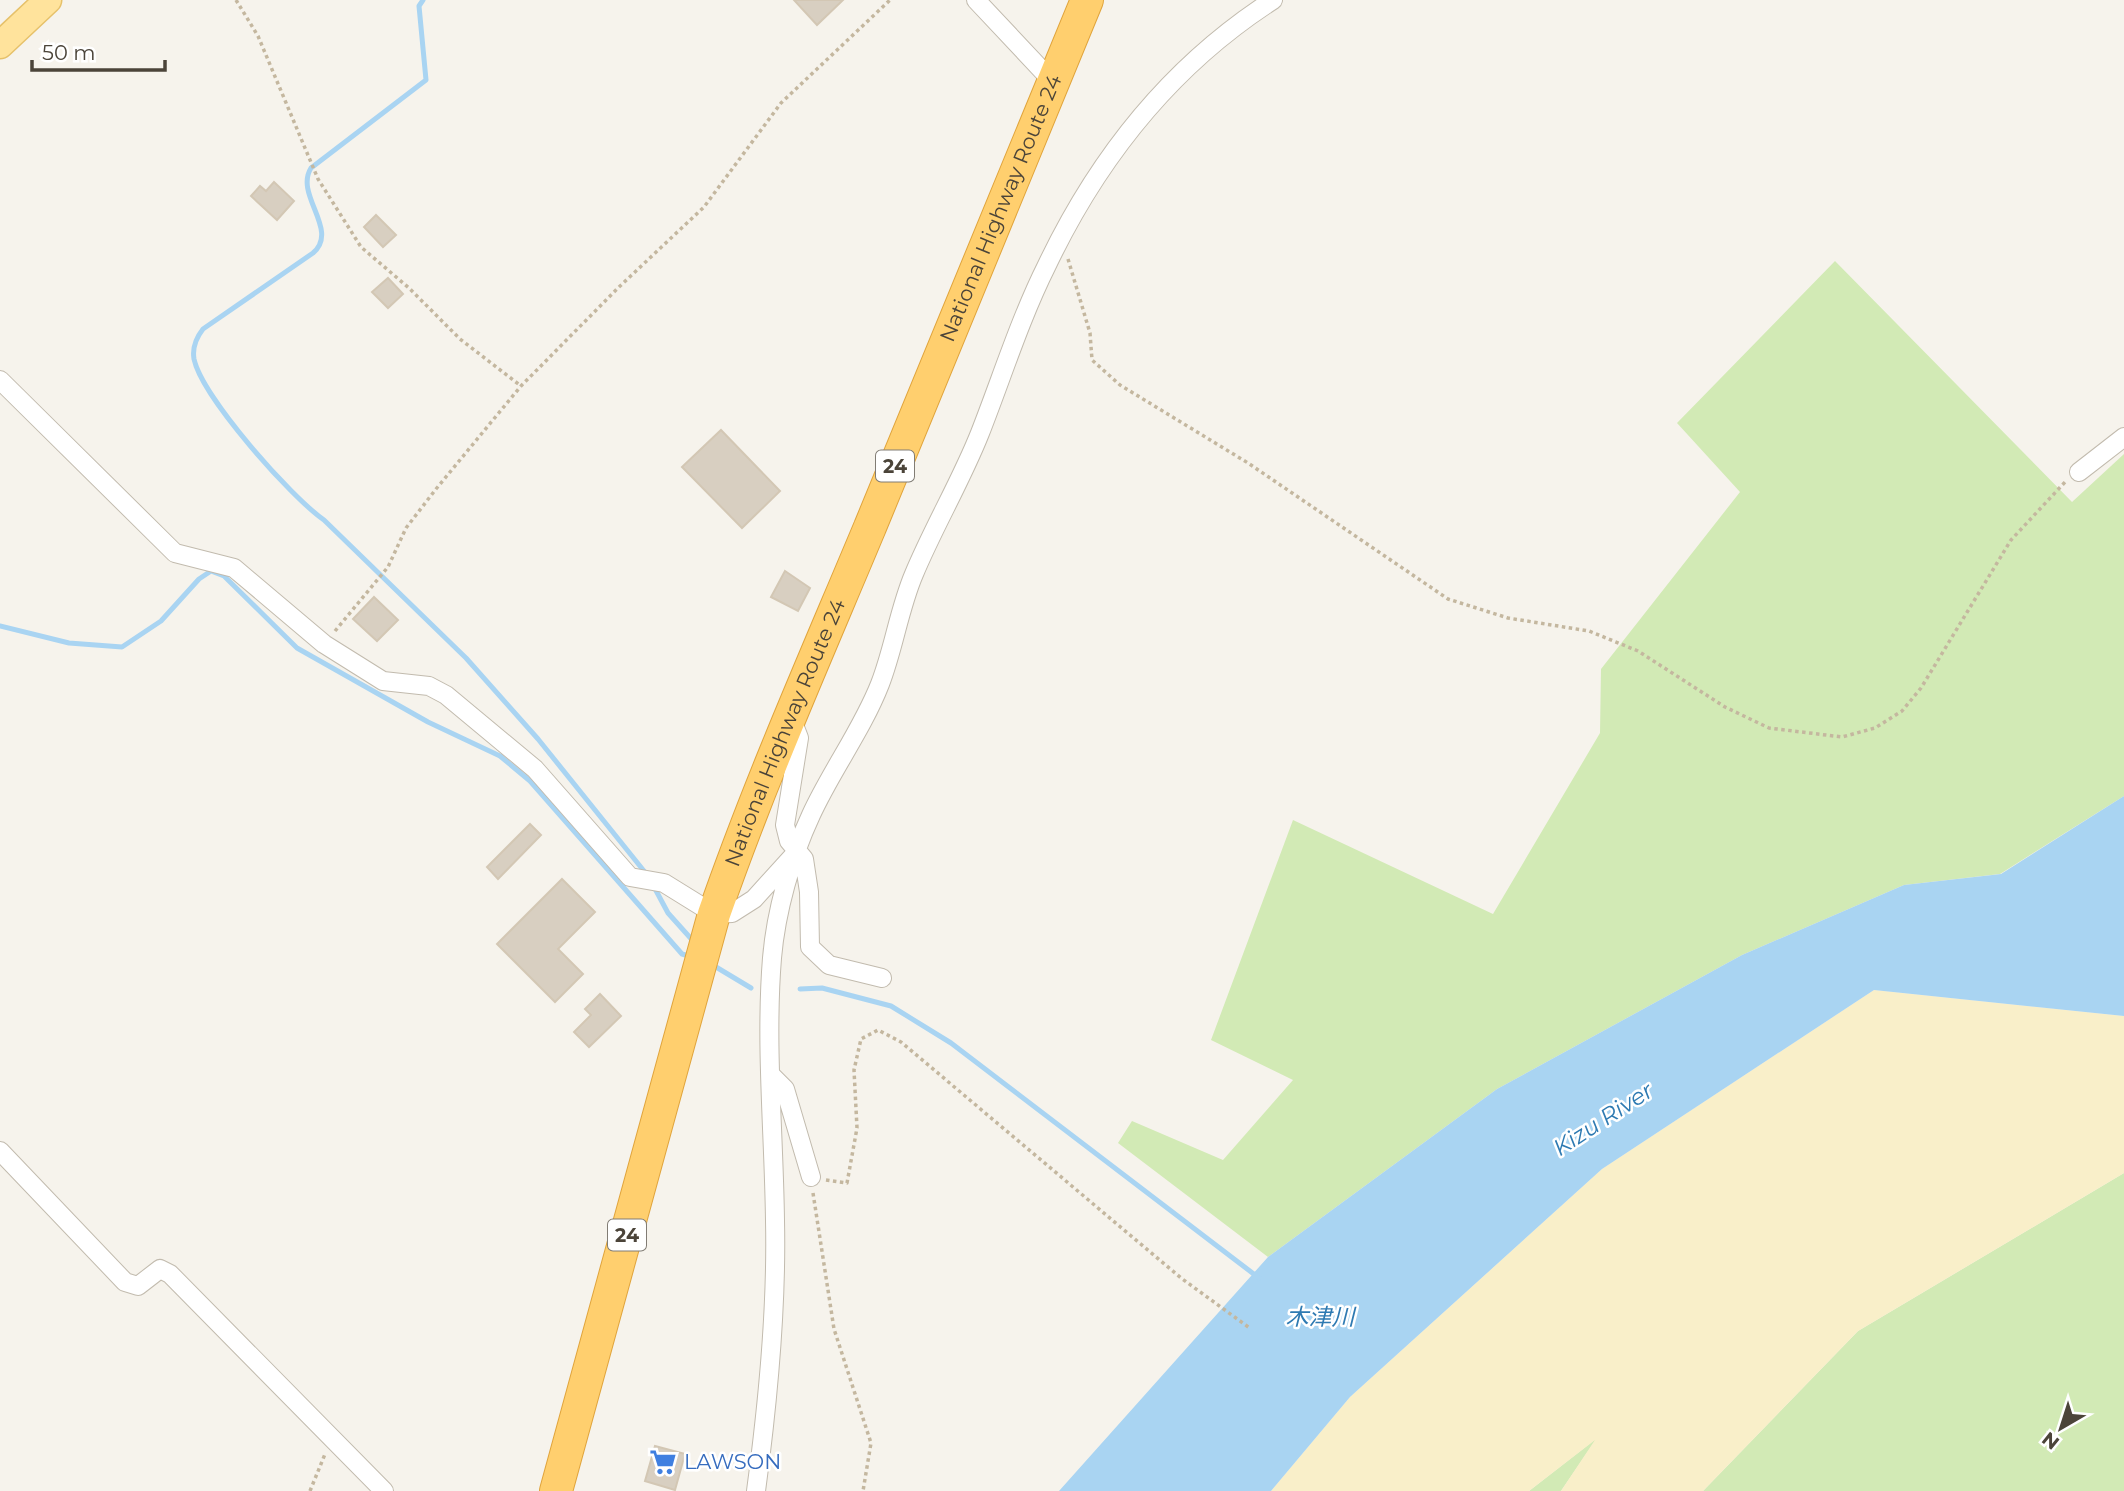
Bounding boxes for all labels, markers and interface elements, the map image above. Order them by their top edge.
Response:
scale bar [32,28,164,72]
text: 50 m [42,40,96,65]
street label: National Highway Route 24 [934,71,1067,346]
road number: 24 [876,450,914,481]
street label: National Highway Route 24 [719,595,850,870]
water label: Kizu River [1548,1076,1659,1162]
road number: 24 [608,1219,646,1250]
water label: 木津川 [1286,1303,1358,1331]
north arrow [2026,1393,2096,1463]
text: N [2037,1427,2064,1455]
supermarket icon: LAWSON [648,1447,678,1477]
place label: LAWSON [684,1449,781,1474]

